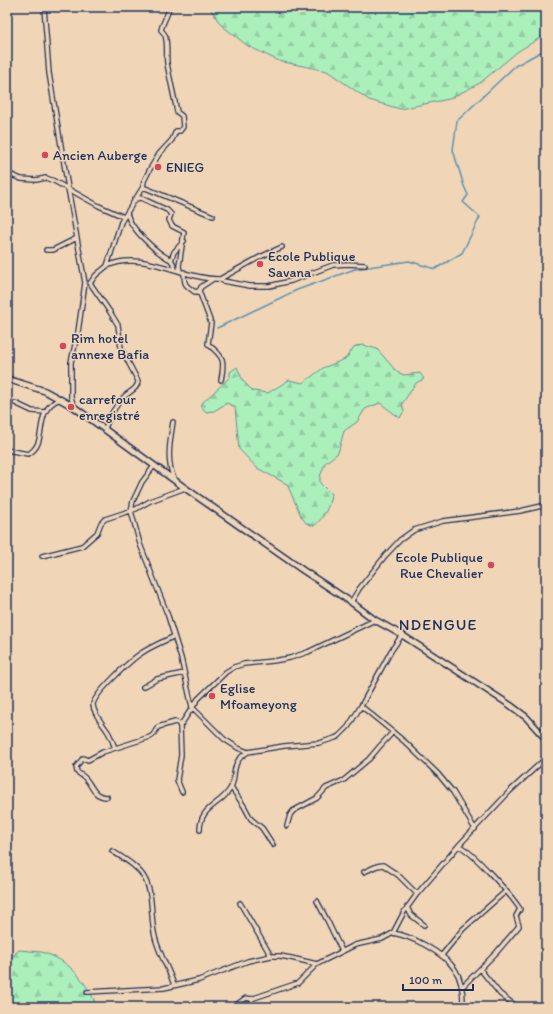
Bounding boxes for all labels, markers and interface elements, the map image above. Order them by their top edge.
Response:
place label: Ancien Auberge [53,147,148,164]
marker: Ancien Auberge [40,150,50,160]
place label: ENIEG [166,159,204,176]
marker: ENIEG [153,162,163,172]
place label: Ecole Publique Savana [268,248,356,281]
marker: Ecole Publique Savana [255,259,265,269]
place label: Rim hotel annexe Bafia [71,330,149,363]
marker: Rim hotel annexe Bafia [58,341,68,351]
place label: carrefour enregistré [79,391,140,424]
marker: carrefour enregistré [66,402,76,412]
place label: Ecole Publique Rue Chevalier [396,549,483,582]
marker: Ecole Publique Rue Chevalier [486,560,496,570]
district label: NDENGUE [399,615,477,634]
place label: Eglise Mfoameyong [220,680,298,713]
marker: Eglise Mfoameyong [207,691,217,701]
scale bar [403,966,473,992]
text: 100 m [409,973,442,987]

